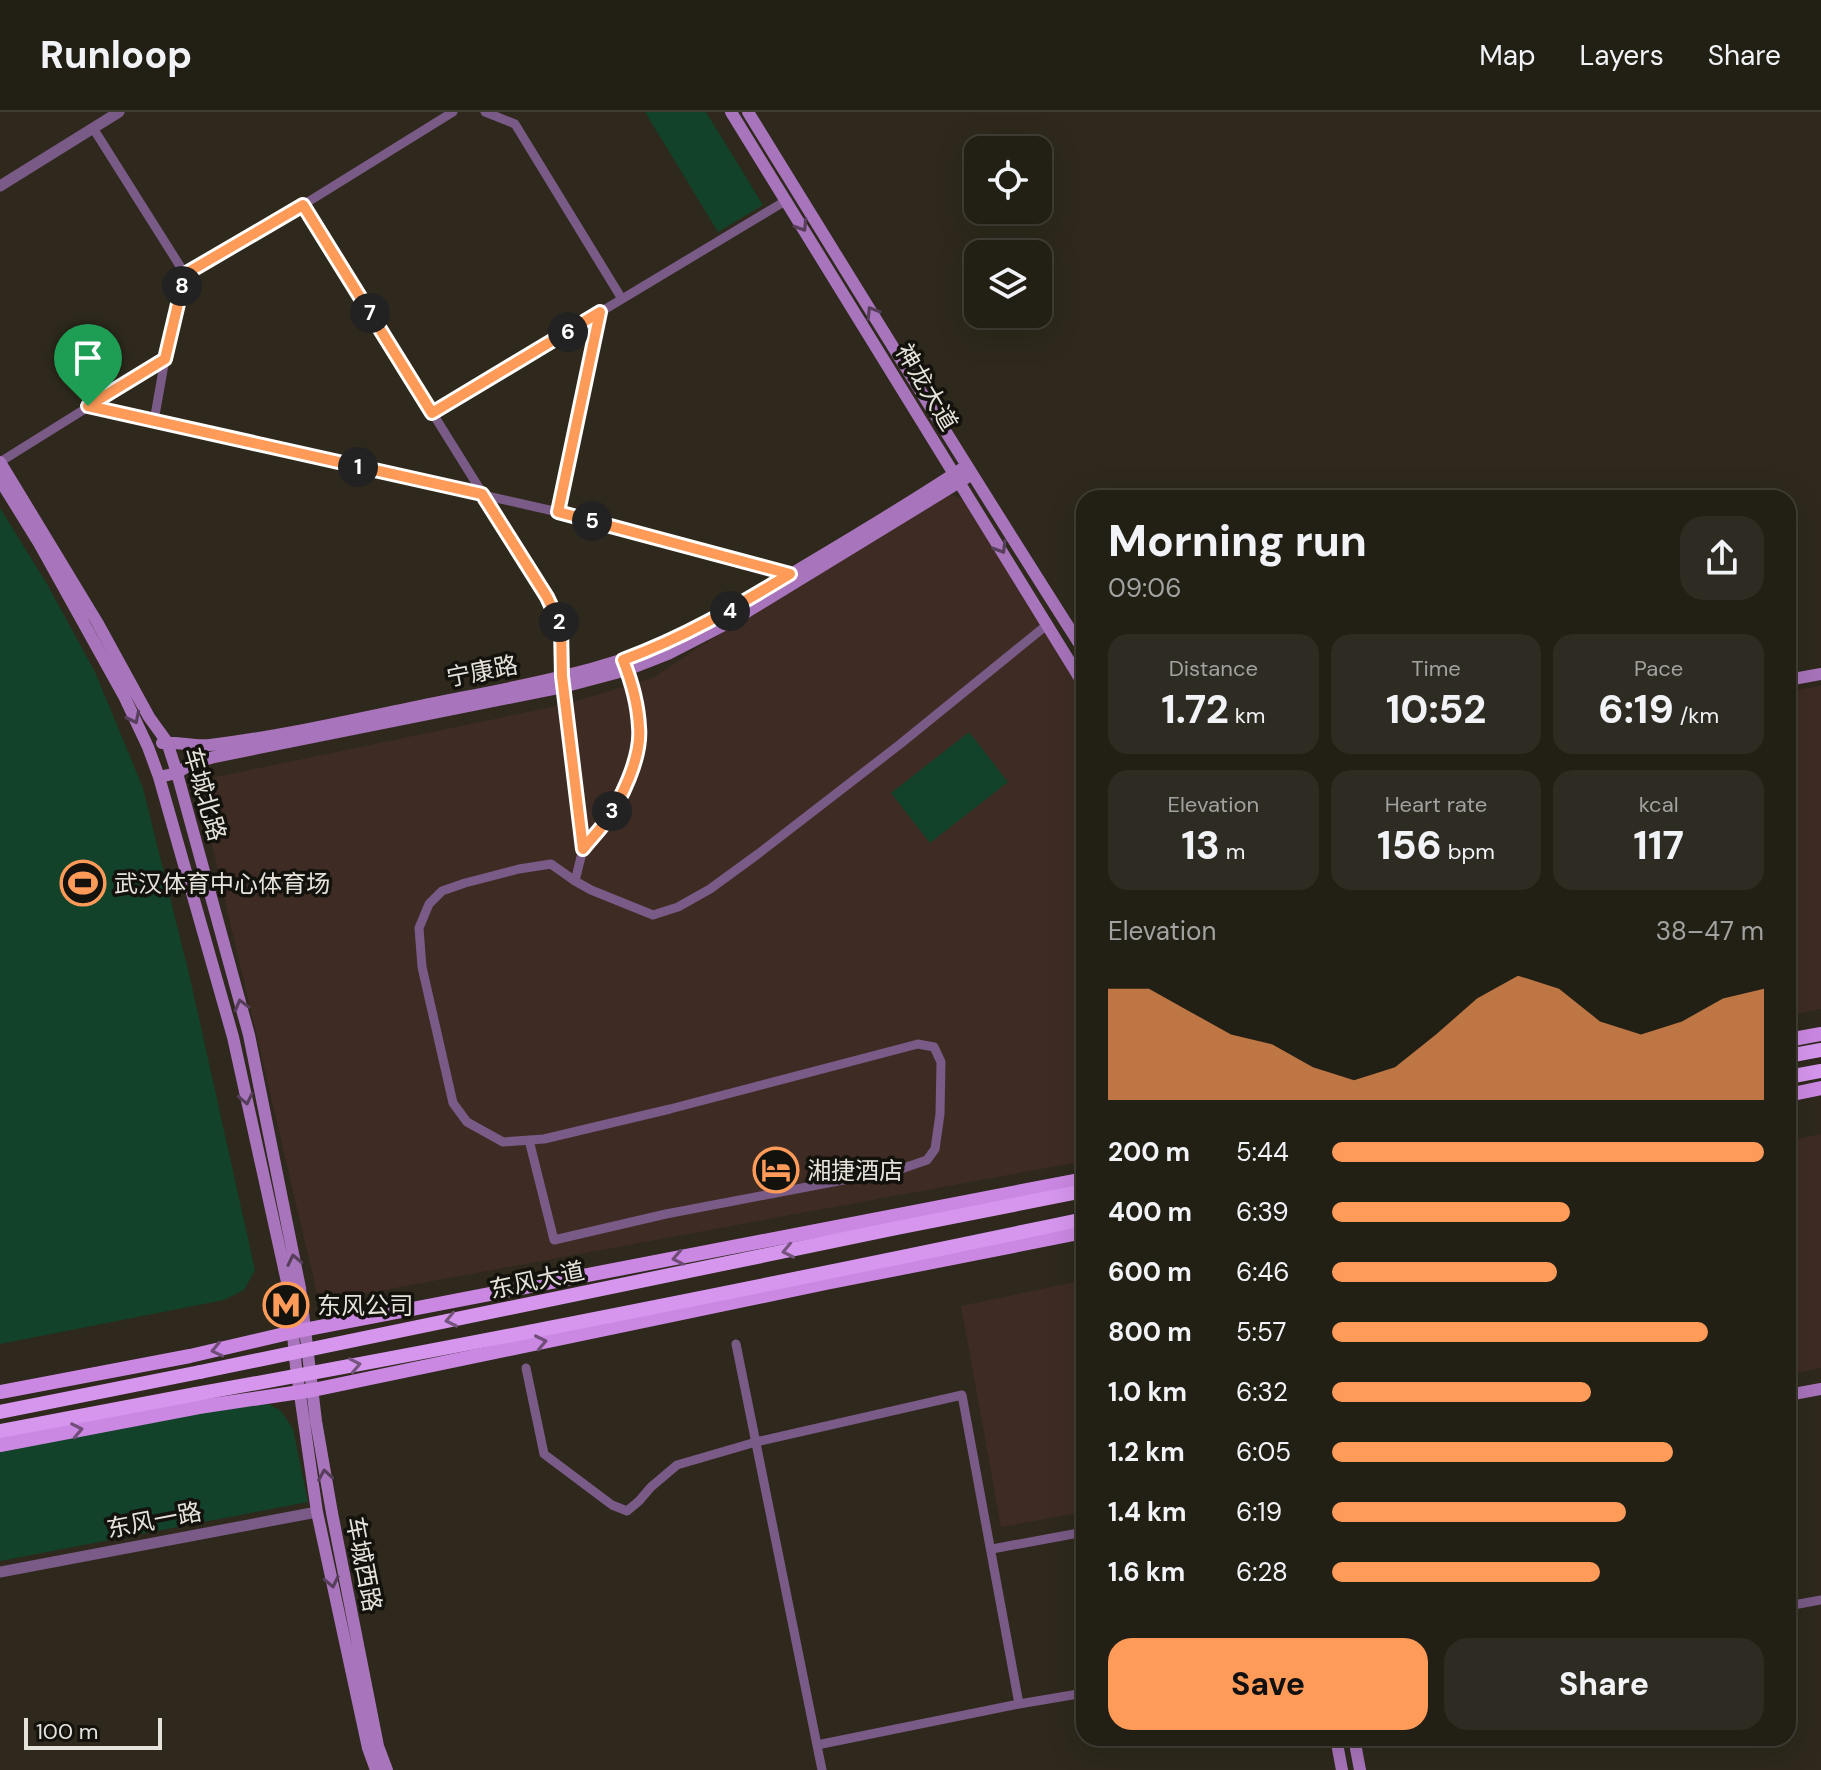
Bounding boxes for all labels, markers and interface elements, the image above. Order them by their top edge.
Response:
text: Runloop [40,30,192,80]
text: Map [1479,37,1536,74]
text: Layers [1580,37,1664,74]
text: Share [1708,37,1781,74]
map controls [964,136,1052,328]
button: locate [964,136,1052,224]
one-way arrow [793,217,808,232]
button: layers [964,240,1052,328]
pin: 8 [162,266,202,306]
text: 8 [175,271,189,300]
pin: 7 [350,293,390,333]
text: 7 [364,298,376,327]
one-way arrow [867,307,882,321]
pin: 6 [548,312,588,352]
text: 6 [561,317,575,346]
pin [54,324,122,406]
icon: arrive [66,336,110,380]
street label: 神龙大道 [889,338,965,436]
pin: 1 [338,447,378,487]
text: 1 [354,452,362,481]
pin: 5 [572,501,612,541]
text: 5 [585,506,599,535]
text: Morning run [1108,512,1367,570]
button: share [1680,516,1764,600]
one-way arrow [991,539,1007,554]
text: 09:06 [1108,571,1181,605]
pin: 4 [710,591,750,631]
text: 4 [723,596,737,625]
pin: 2 [539,602,579,642]
text: 2 [553,607,565,636]
street label: 宁康路 [444,649,520,693]
text: Distance [1169,654,1258,683]
text: Time [1411,654,1461,683]
text: Pace [1634,654,1683,683]
text: 1.72 [1161,683,1229,735]
text: 10:52 [1386,683,1486,735]
text: 6:19 [1598,683,1674,735]
text: km [1229,701,1265,730]
text: /km [1674,701,1719,730]
one-way arrow [125,710,140,725]
street label: 车城北路 [177,744,233,844]
text: Elevation [1167,790,1259,819]
text: Heart rate [1385,790,1487,819]
text: kcal [1639,790,1679,819]
pin: 3 [592,791,632,831]
text: 3 [605,796,619,825]
text: 13 [1181,819,1220,871]
text: 156 [1377,819,1442,871]
text: 117 [1633,819,1684,871]
text: m [1220,837,1245,866]
text: bpm [1442,837,1495,866]
sports icon: 武汉体育中心体育场 [59,859,107,907]
place label: 武汉体育中心体育场 [114,868,330,899]
text: Elevation [1108,914,1216,948]
text: 38–47 m [1656,914,1764,948]
one-way arrow [234,999,250,1013]
one-way arrow [237,1091,254,1105]
text: 200 m [1108,1135,1190,1169]
text: 5:44 [1236,1135,1289,1169]
hotel icon: 湘捷酒店 [752,1146,800,1194]
place label: 湘捷酒店 [807,1155,903,1186]
text: 400 m [1108,1195,1192,1229]
text: 6:39 [1236,1195,1289,1229]
one-way arrow [781,1241,795,1258]
one-way arrow [671,1249,684,1266]
one-way arrow [286,1253,303,1267]
street label: 东风大道 [487,1255,587,1305]
text: 600 m [1108,1255,1192,1289]
text: 6:46 [1236,1255,1290,1289]
metro station icon: 东风公司 [262,1281,310,1329]
place label: 东风公司 [317,1290,413,1321]
one-way arrow [445,1311,458,1328]
text: 800 m [1108,1315,1192,1349]
text: 5:57 [1236,1315,1286,1349]
one-way arrow [534,1335,547,1352]
one-way arrow [210,1341,224,1358]
one-way arrow [348,1357,362,1374]
text: 1.0 km [1108,1375,1187,1409]
text: 6:32 [1236,1375,1288,1409]
one-way arrow [70,1423,83,1440]
text: 1.2 km [1108,1435,1185,1469]
text: 6:05 [1236,1435,1291,1469]
one-way arrow [318,1468,335,1482]
text: 1.4 km [1108,1495,1187,1529]
text: 6:19 [1236,1495,1282,1529]
street label: 东风一路 [104,1496,204,1544]
street label: 车城西路 [340,1514,388,1614]
text: 1.6 km [1108,1555,1185,1589]
text: 6:28 [1236,1555,1288,1589]
one-way arrow [323,1574,340,1588]
button: Save [1108,1638,1428,1730]
button: Share [1444,1638,1764,1730]
scale bar [24,1714,162,1750]
text: 100 m [36,1717,98,1746]

